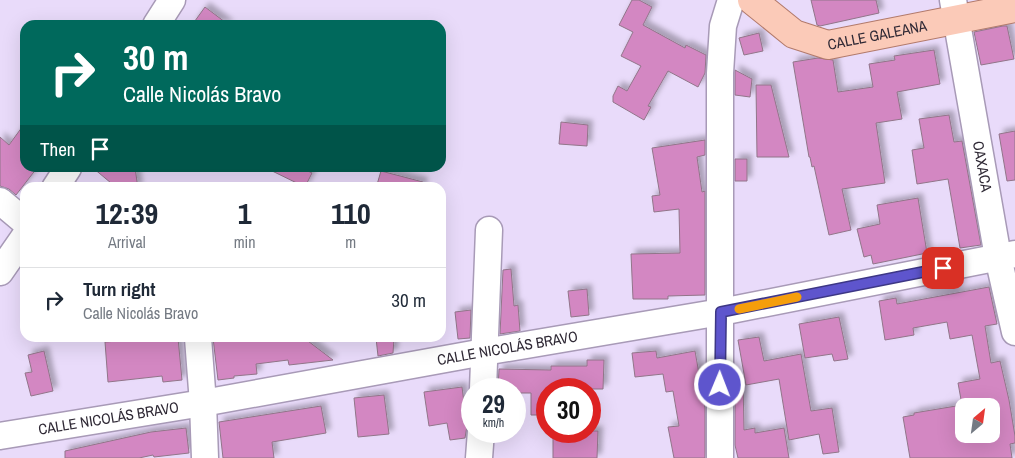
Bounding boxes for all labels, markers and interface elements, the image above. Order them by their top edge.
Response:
street label: CALLE GALEANA [826,15,929,55]
text: 30 m [123,34,188,81]
icon: right [40,40,105,105]
text: Calle Nicolás Bravo [123,79,281,109]
icon: arrive [86,135,114,163]
text: Then [40,136,76,162]
street label: OAXACA [968,139,998,194]
text: 12:39 [95,193,158,233]
text: 1 [238,193,251,233]
text: 110 [331,193,371,233]
text: Arrival [108,231,146,253]
text: min [234,231,256,253]
text: m [345,231,356,253]
pin [922,247,964,289]
icon: arrive [929,254,957,282]
text: Turn right [83,276,155,302]
icon: right [40,286,68,314]
text: 30 m [391,287,426,313]
text: Calle Nicolás Bravo [83,302,198,324]
street label: CALLE NICOLÁS BRAVO [435,325,579,370]
position arrow [693,358,745,410]
speed limit sign: 30 [536,378,601,443]
text: 29 [482,387,505,421]
street label: CALLE NICOLÁS BRAVO [37,396,180,440]
north arrow [955,398,1000,442]
map controls [955,398,1000,443]
text: km/h [483,415,504,431]

